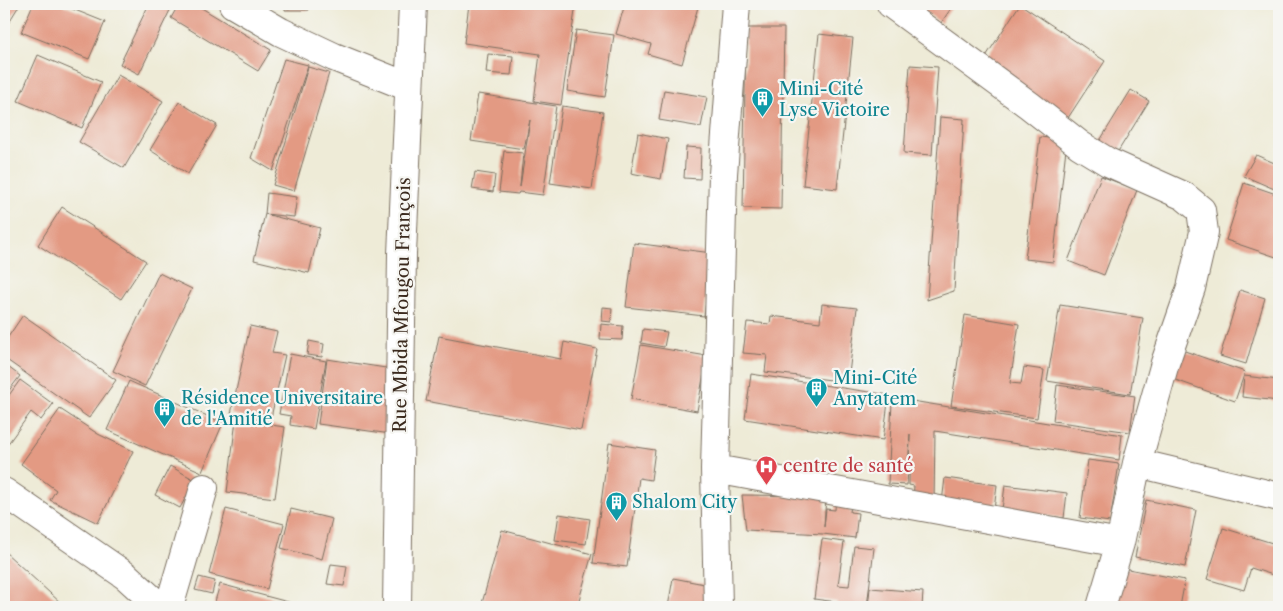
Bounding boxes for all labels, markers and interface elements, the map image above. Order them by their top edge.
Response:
place label: Mini-Cité Lyse Victoire [779,78,890,121]
building icon: Mini-Cité Lyse Victoire [751,87,775,118]
street label: Rue Mbida Mfougou François [389,177,415,433]
place label: Mini-Cité Anytatem [832,367,917,410]
building icon: Mini-Cité Anytatem [805,376,829,407]
place label: Résidence Universitaire de l'Amitié [181,387,383,430]
building icon: Résidence Universitaire de l'Amitié [153,396,177,427]
hospital icon: centre de santé [755,454,779,485]
place label: centre de santé [783,455,913,477]
building icon: Shalom City [604,490,628,521]
place label: Shalom City [632,491,738,513]

